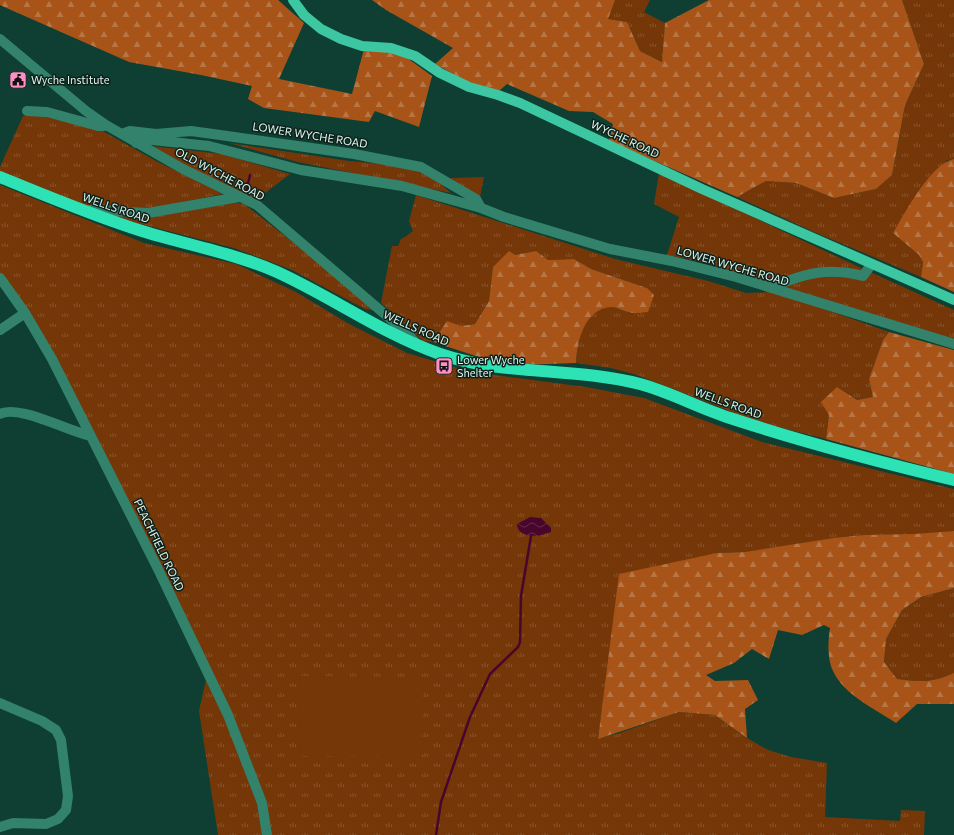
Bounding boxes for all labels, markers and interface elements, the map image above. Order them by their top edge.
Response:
public building icon: Wyche Institute [8,70,28,90]
place label: Wyche Institute [31,73,110,86]
street label: WYCHE ROAD [589,117,661,160]
street label: LOWER WYCHE ROAD [252,119,368,150]
street label: OLD WYCHE ROAD [173,144,267,203]
street label: WELLS ROAD [81,190,152,225]
street label: LOWER WYCHE ROAD [676,243,791,288]
street label: WELLS ROAD [381,307,451,348]
place label: Lower Wyche Shelter [457,353,525,379]
bus stop icon: Lower Wyche Shelter [434,356,454,376]
street label: WELLS ROAD [693,384,763,421]
street label: PEACHFIELD ROAD [132,497,187,593]

